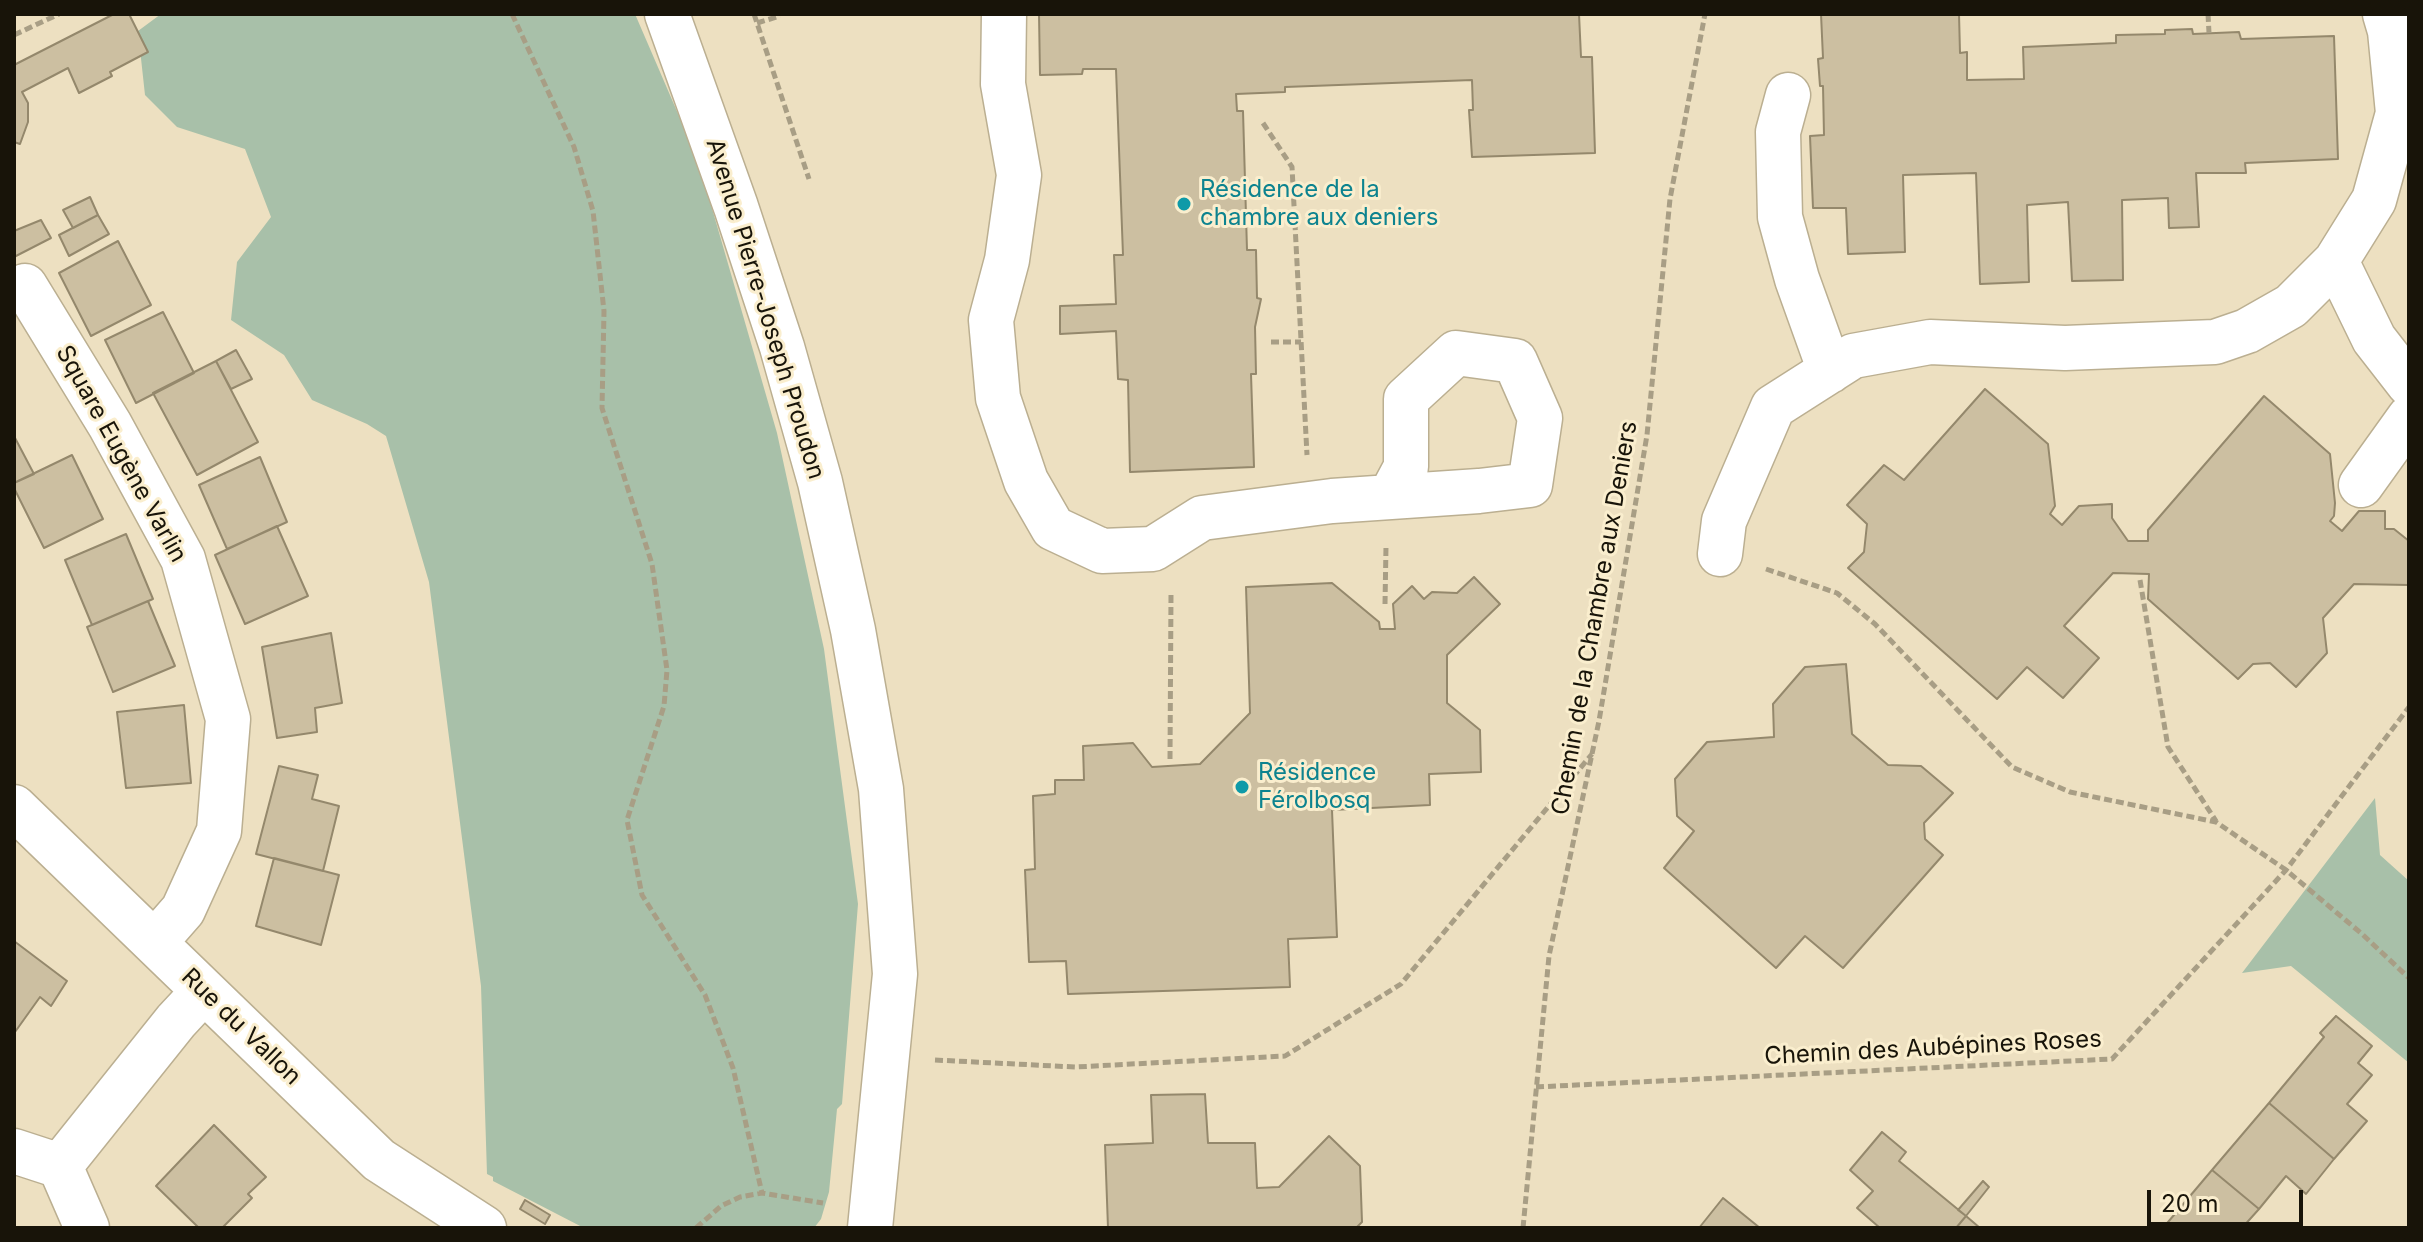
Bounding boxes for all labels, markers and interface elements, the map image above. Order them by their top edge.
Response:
street label: Avenue Pierre-Joseph Proudon [699,135,831,483]
place label: Résidence de la chambre aux deniers [1200,176,1438,232]
marker: Résidence de la chambre aux deniers [1175,195,1193,213]
street label: Square Eugène Varlin [49,341,193,567]
street label: Chemin de la Chambre aux Deniers [1546,419,1644,817]
place label: Résidence Férolbosq [1258,759,1376,815]
marker: Résidence Férolbosq [1233,778,1251,796]
street label: Rue du Vallon [175,963,307,1091]
street label: Chemin des Aubépines Roses [1764,1025,2102,1071]
scale bar [2151,1174,2307,1224]
text: 20 m [2161,1189,2219,1218]

